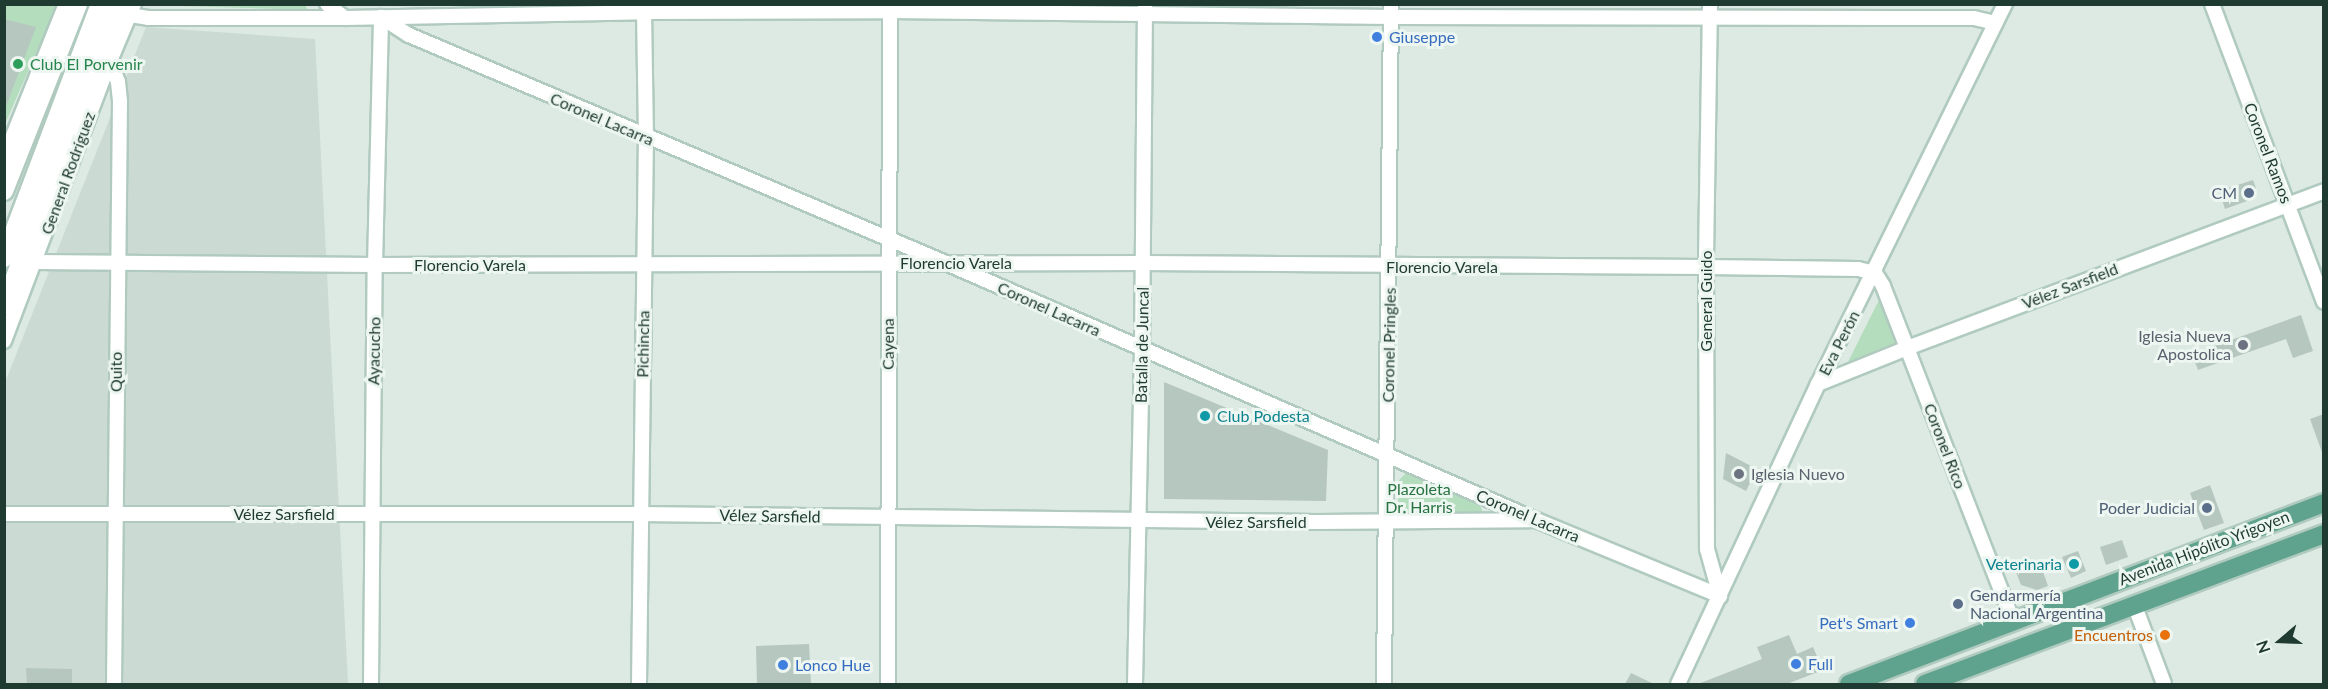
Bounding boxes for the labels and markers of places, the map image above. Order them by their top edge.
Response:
place label: Giuseppe [1389,27,1455,47]
marker: Giuseppe [1370,30,1384,44]
place label: Club El Porvenir [30,54,143,74]
marker: Club El Porvenir [11,57,25,71]
place label: CM [2211,183,2237,203]
marker: CM [2242,186,2256,200]
place label: Iglesia Nueva Apostolica [2138,326,2231,364]
marker: Iglesia Nueva Apostolica [2236,338,2250,352]
place label: Club Podesta [1217,406,1310,426]
marker: Club Podesta [1198,409,1212,423]
place label: Iglesia Nuevo [1751,464,1845,484]
marker: Iglesia Nuevo [1732,467,1746,481]
place label: Poder Judicial [2098,498,2195,518]
marker: Poder Judicial [2200,501,2214,515]
place label: Veterinaria [1986,554,2062,574]
marker: Veterinaria [2067,557,2081,571]
place label: Gendarmería Nacional Argentina [1970,585,2104,623]
marker: Gendarmería Nacional Argentina [1951,597,1965,611]
place label: Pet's Smart [1819,613,1898,633]
marker: Pet's Smart [1903,616,1917,630]
place label: Encuentros [2074,625,2153,645]
marker: Encuentros [2158,628,2172,642]
place label: Full [1808,654,1833,674]
place label: Lonco Hue [795,655,871,675]
marker: Full [1789,657,1803,671]
marker: Lonco Hue [776,658,790,672]

